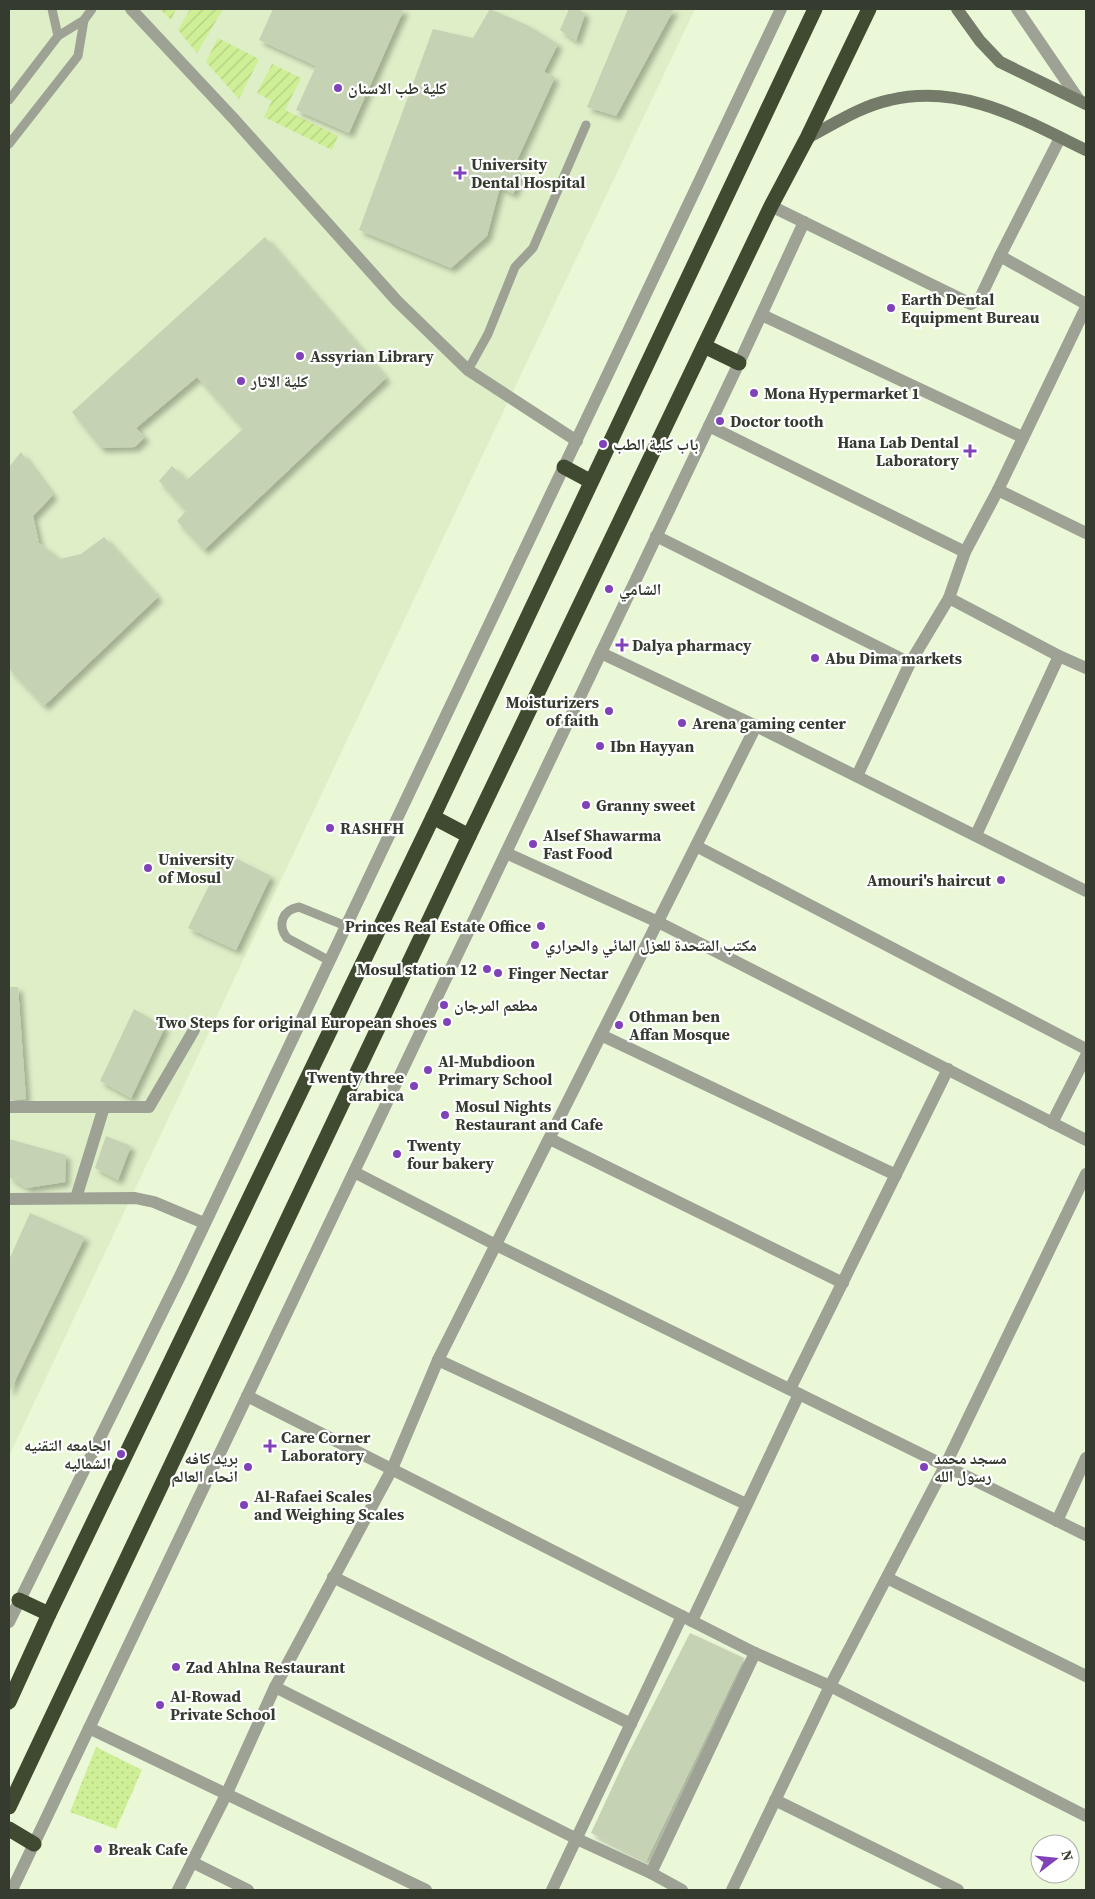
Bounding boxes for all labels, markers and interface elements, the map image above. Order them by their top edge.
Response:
place label: كلية طب الاسنان [348,77,447,99]
marker: كلية طب الاسنان [332,82,344,94]
place label: University Dental Hospital [471,153,585,193]
marker: University Dental Hospital [453,166,467,180]
place label: Earth Dental Equipment Bureau [901,288,1040,328]
marker: Earth Dental Equipment Bureau [885,302,897,314]
place label: Assyrian Library [310,345,434,367]
marker: Assyrian Library [294,350,306,362]
place label: كلية الاثار [250,370,308,392]
marker: كلية الاثار [235,375,247,387]
place label: Mona Hypermarket 1 [764,382,920,404]
marker: Mona Hypermarket 1 [748,387,760,399]
place label: Doctor tooth [730,410,824,432]
marker: Doctor tooth [714,415,726,427]
place label: Hana Lab Dental Laboratory [837,431,959,471]
place label: باب كلية الطب [613,433,698,455]
marker: باب كلية الطب [597,438,609,450]
marker: Hana Lab Dental Laboratory [963,444,977,458]
place label: الشامي [619,578,661,602]
marker: الشامي [603,583,615,595]
place label: Dalya pharmacy [632,634,752,656]
marker: Dalya pharmacy [616,639,628,651]
place label: Abu Dima markets [825,647,962,669]
marker: Abu Dima markets [809,652,821,664]
place label: Moisturizers of faith [506,691,599,731]
marker: Moisturizers of faith [603,705,615,717]
place label: Arena gaming center [692,712,847,734]
marker: Arena gaming center [676,717,688,729]
place label: Ibn Hayyan [610,735,694,757]
marker: Ibn Hayyan [594,740,606,752]
place label: Granny sweet [596,794,696,816]
marker: Granny sweet [580,799,592,811]
place label: RASHFH [340,817,404,839]
marker: RASHFH [324,822,336,834]
place label: Alsef Shawarma Fast Food [543,824,662,864]
marker: Alsef Shawarma Fast Food [527,838,539,850]
place label: University of Mosul [158,848,235,888]
marker: University of Mosul [142,862,154,874]
place label: Amouri's haircut [867,869,991,891]
marker: Amouri's haircut [995,874,1007,886]
place label: Princes Real Estate Office [345,915,531,937]
marker: Princes Real Estate Office [535,920,547,932]
place label: مكتب المتحدة للعزل المائي والحراري [545,934,757,958]
marker: مكتب المتحدة للعزل المائي والحراري [529,939,541,951]
place label: Mosul station 12 [357,958,477,980]
place label: Finger Nectar [508,962,609,984]
marker: Mosul station 12 [481,963,493,975]
marker: Finger Nectar [492,967,504,979]
place label: مطعم المرجان [454,994,538,1017]
marker: مطعم المرجان [438,999,450,1011]
place label: Othman ben Affan Mosque [629,1005,730,1045]
place label: Two Steps for original European shoes [156,1011,437,1033]
marker: Two Steps for original European shoes [441,1016,453,1028]
marker: Othman ben Affan Mosque [613,1019,625,1031]
place label: Al-Mubdioon Primary School [438,1050,552,1090]
marker: Al-Mubdioon Primary School [422,1064,434,1076]
place label: Twenty three arabica [307,1066,404,1106]
marker: Twenty three arabica [408,1080,420,1092]
place label: Mosul Nights Restaurant and Cafe [455,1095,603,1135]
marker: Mosul Nights Restaurant and Cafe [439,1109,451,1121]
place label: Twenty four bakery [407,1134,495,1174]
marker: Twenty four bakery [391,1148,403,1160]
place label: Care Corner Laboratory [281,1426,371,1466]
place label: الجامعه التقنيه الشماليه [24,1434,111,1474]
marker: Care Corner Laboratory [263,1439,277,1453]
place label: بريد كافه انحاء العالم [171,1447,238,1488]
place label: مسجد محمد رسول الله [934,1447,1007,1487]
marker: الجامعه التقنيه الشماليه [115,1448,127,1460]
marker: بريد كافه انحاء العالم [242,1461,254,1473]
marker: مسجد محمد رسول الله [918,1461,930,1473]
place label: Al-Rafaei Scales and Weighing Scales [254,1485,404,1525]
marker: Al-Rafaei Scales and Weighing Scales [238,1499,250,1511]
place label: Zad Ahlna Restaurant [186,1656,345,1678]
marker: Zad Ahlna Restaurant [170,1661,182,1673]
place label: Al-Rowad Private School [170,1685,276,1725]
marker: Al-Rowad Private School [154,1699,166,1711]
north arrow [1030,1834,1080,1884]
place label: Break Cafe [108,1838,188,1860]
marker: Break Cafe [92,1843,104,1855]
text: N [1056,1848,1079,1863]

